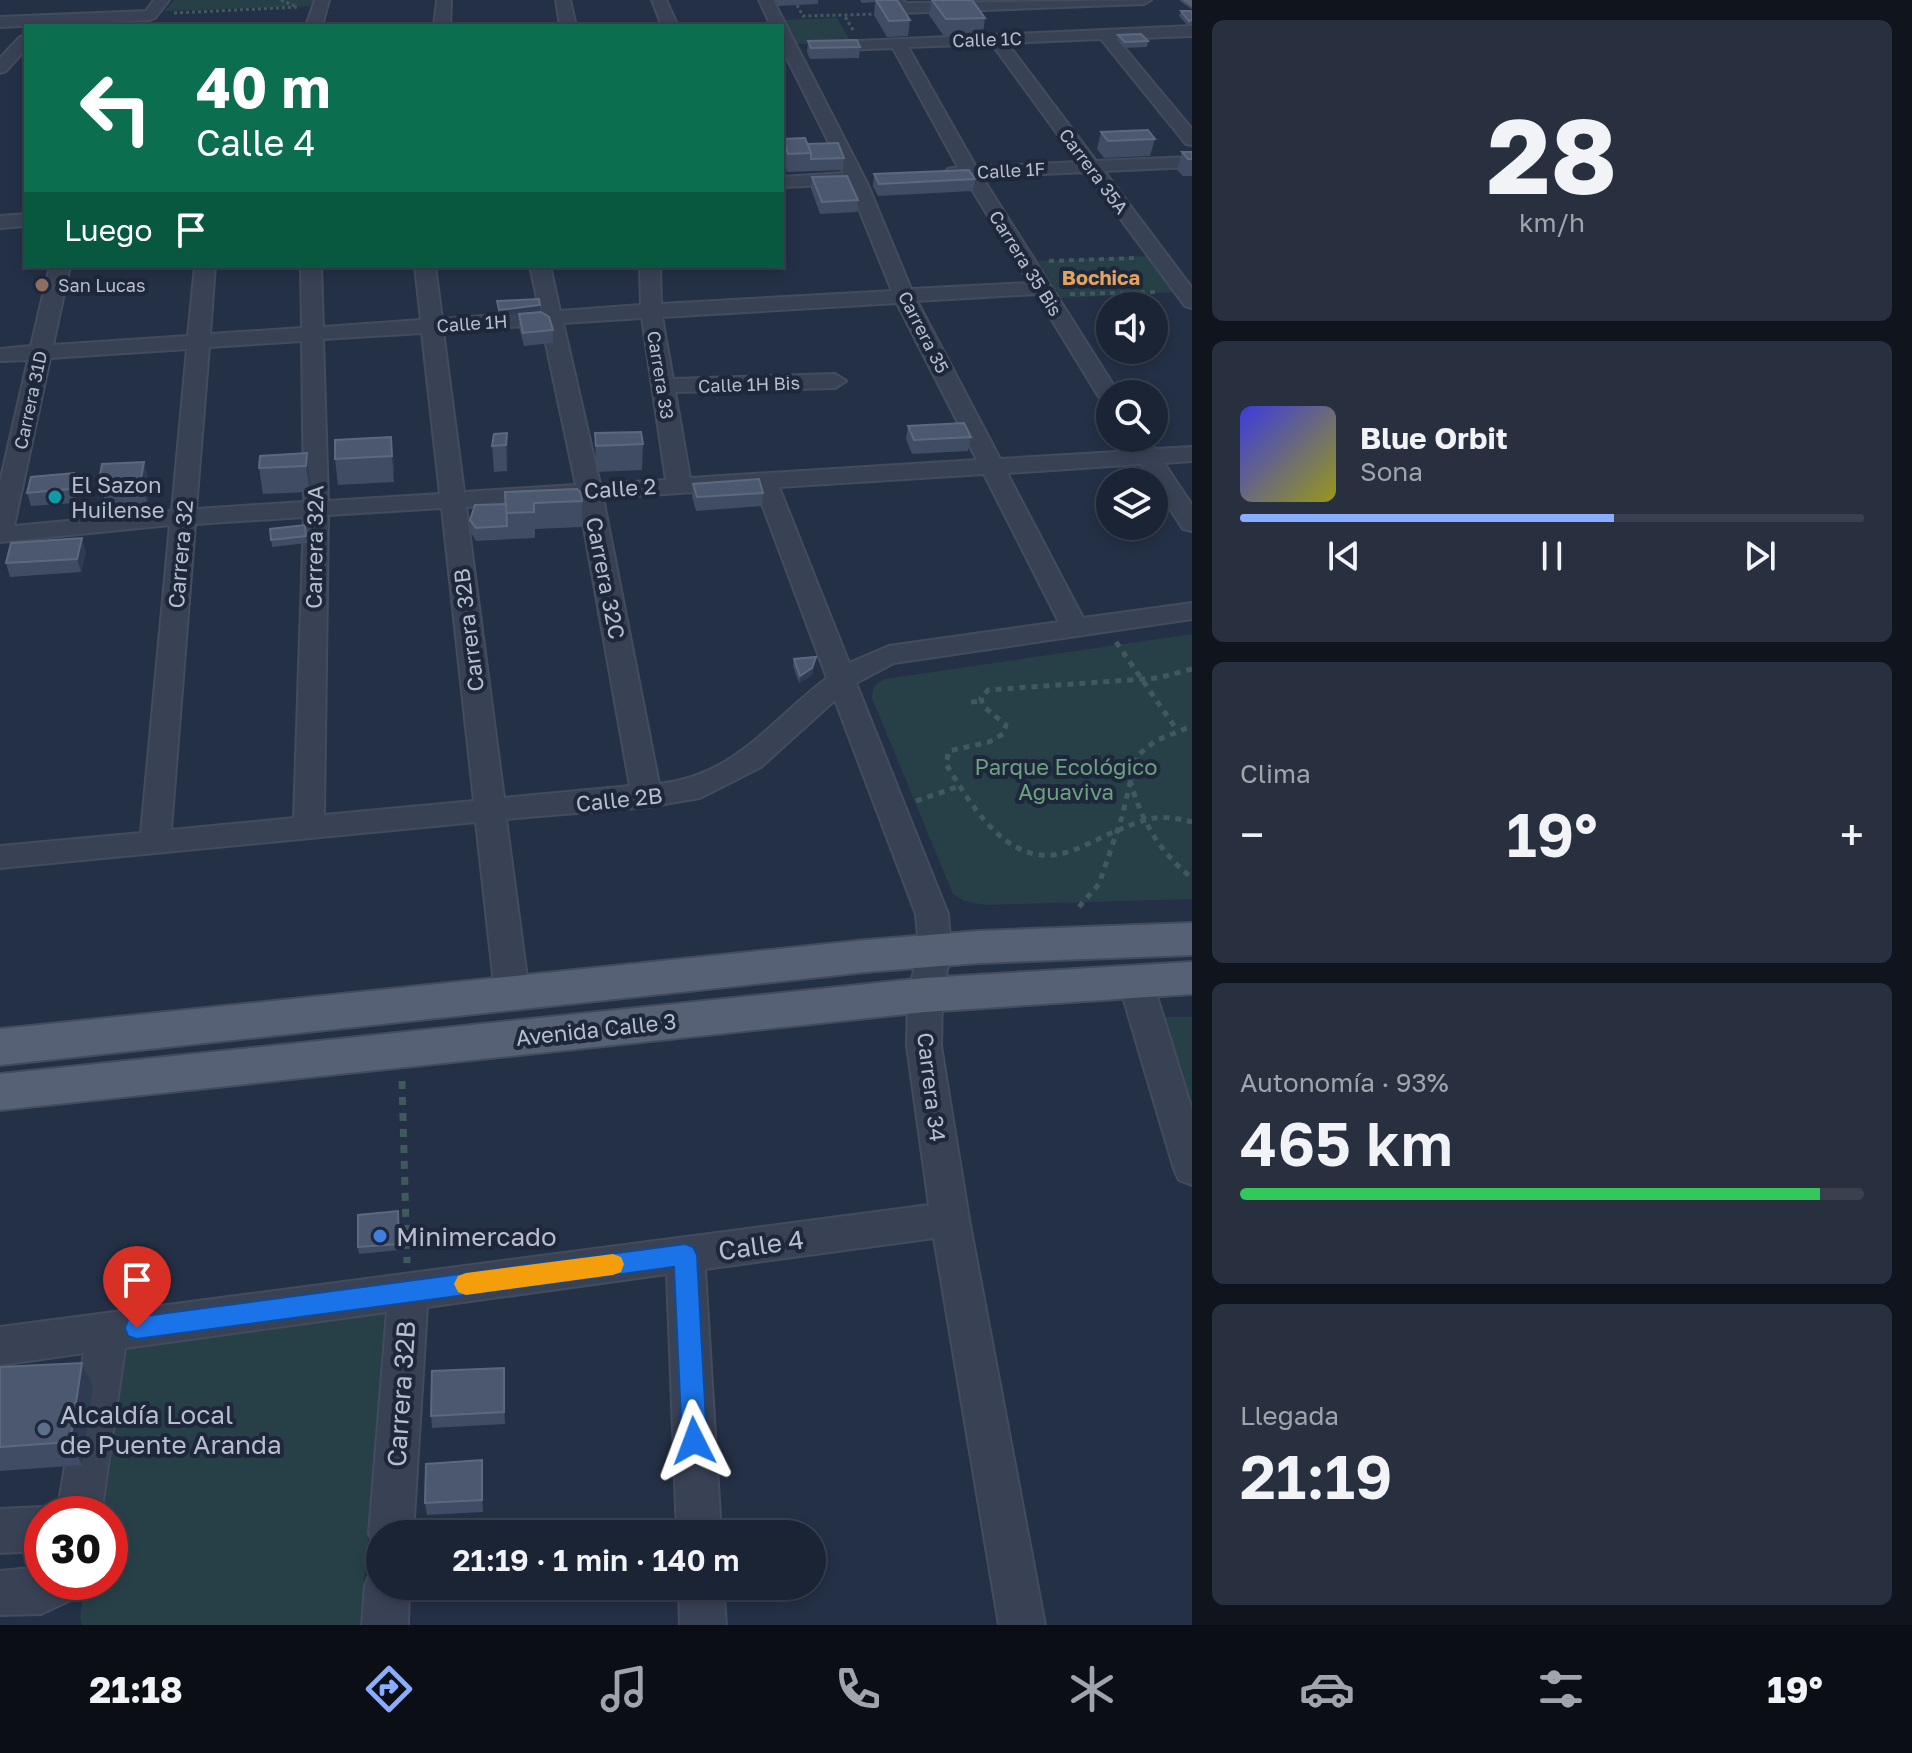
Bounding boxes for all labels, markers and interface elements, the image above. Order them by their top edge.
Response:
street label: Calle 1C [952,27,1022,51]
text: 40 m [196,53,330,120]
icon: left [64,56,168,160]
text: 28 [1487,92,1617,217]
text: Calle 4 [196,121,315,164]
street label: Carrera 35A [1055,124,1133,218]
street label: Calle 1F [976,157,1046,183]
street label: Carrera 35 Bis [985,206,1067,320]
text: km/h [1519,207,1585,238]
icon: arrive [169,208,213,252]
text: Luego [64,212,153,248]
district label: Bochica [1062,265,1140,289]
place label: San Lucas [58,274,146,296]
marker: San Lucas [33,276,51,294]
street label: Carrera 35 [894,287,954,377]
map controls [1096,292,1168,540]
button: sound [1096,292,1168,364]
street label: Calle 1H [436,310,508,336]
street label: Carrera 33 [643,329,679,421]
street label: Carrera 31D [9,349,51,451]
street label: Calle 1H Bis [698,371,800,397]
button: search [1096,380,1168,452]
text: Blue Orbit [1360,420,1508,456]
text: Sona [1360,456,1423,487]
button: layers [1096,468,1168,540]
place label: El Sazon Huilense [71,471,164,523]
street label: Calle 2 [583,472,657,504]
street label: Carrera 32A [299,485,329,609]
marker: El Sazon Huilense [46,488,64,506]
street label: Carrera 32 [162,499,198,609]
street label: Carrera 32C [581,515,631,641]
icon: previous [1322,534,1366,578]
icon: pause [1530,534,1574,578]
icon: next [1738,534,1782,578]
street label: Carrera 32B [447,567,489,693]
park label: Parque Ecológico Aguaviva [974,753,1158,805]
text: Clima [1240,758,1311,789]
street label: Calle 2B [574,781,664,817]
text: 19° [1506,798,1598,870]
text: − [1240,808,1264,861]
text: + [1840,808,1864,861]
street label: Avenida Calle 3 [514,1007,678,1051]
street label: Carrera 34 [912,1031,952,1143]
text: Autonomía · 93% [1240,1067,1448,1098]
text: 465 km [1240,1107,1453,1179]
place label: Minimercado [396,1221,557,1252]
street label: Calle 4 [716,1224,806,1266]
marker: Minimercado [371,1227,389,1245]
pin [103,1246,171,1328]
icon: arrive [115,1258,159,1302]
street label: Carrera 32B [380,1320,422,1468]
place label: Alcaldía Local de Puente Aranda [60,1399,282,1460]
position arrow [652,1399,736,1483]
text: Llegada [1240,1400,1339,1431]
marker: Alcaldía Local de Puente Aranda [35,1420,53,1438]
text: 21:19 [1240,1440,1392,1512]
speed limit sign: 30 [24,1496,128,1600]
text: 21:19 · 1 min · 140 m [453,1542,739,1578]
icon: directions [361,1661,417,1717]
icon: music [596,1661,652,1717]
icon: phone [830,1661,886,1717]
icon: climate [1064,1661,1120,1717]
icon: car [1299,1661,1355,1717]
icon: filters [1533,1661,1589,1717]
text: 21:18 [89,1668,183,1711]
text: 19° [1767,1668,1823,1711]

